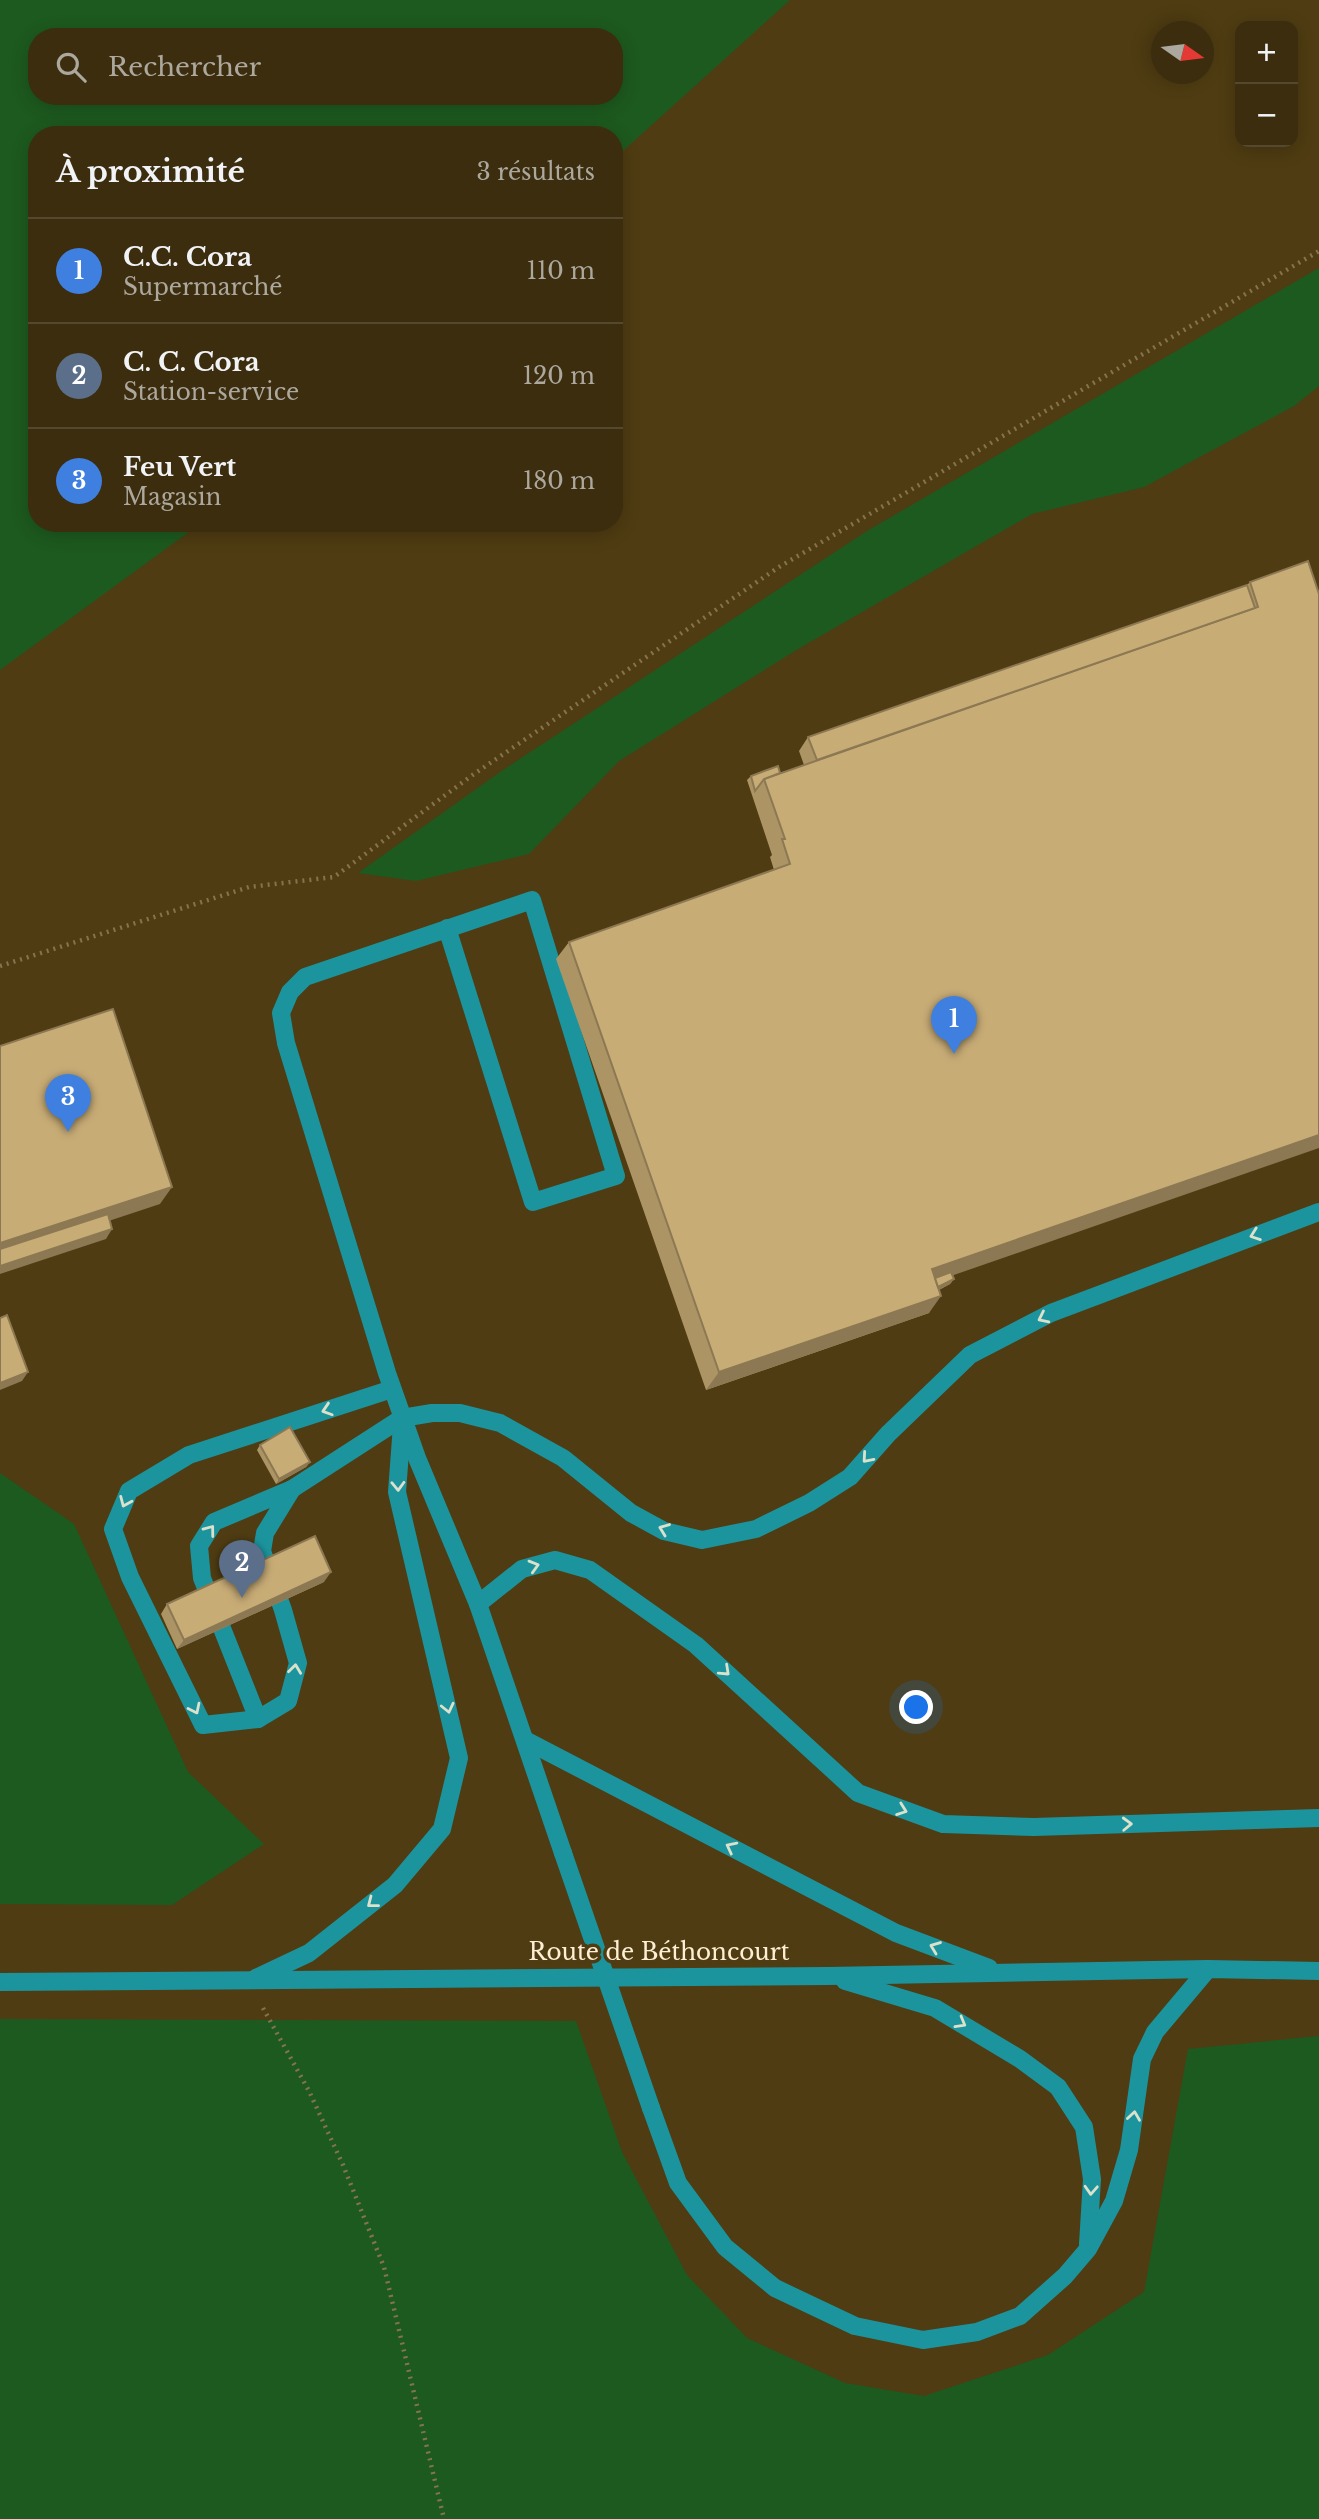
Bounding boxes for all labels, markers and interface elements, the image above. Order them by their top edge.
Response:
north arrow [1151,21,1214,84]
map controls [1235,21,1298,147]
button: + [1235,21,1298,84]
search box [28,28,623,105]
icon: search [52,48,90,86]
text: Rechercher [108,51,261,83]
button: − [1235,84,1298,147]
text: À proximité [56,153,245,190]
text: 3 résultats [476,158,595,186]
text: C.C. Cora [123,241,252,273]
text: 1 [74,257,84,285]
text: 110 m [527,257,595,285]
text: Supermarché [123,273,282,301]
text: C. C. Cora [123,346,260,378]
text: 2 [72,362,86,390]
text: 120 m [523,362,595,390]
text: Station-service [123,378,299,406]
text: Feu Vert [123,451,236,483]
text: 3 [72,467,86,495]
text: 180 m [523,467,595,495]
text: Magasin [123,483,221,511]
pin: 1 [931,996,977,1054]
pin: 3 [45,1074,91,1132]
one-way arrow [1249,1227,1261,1241]
one-way arrow [1038,1309,1050,1323]
one-way arrow [322,1402,334,1416]
one-way arrow [863,1450,875,1463]
one-way arrow [391,1481,406,1492]
one-way arrow [119,1496,133,1508]
one-way arrow [659,1524,671,1538]
one-way arrow [202,1526,214,1538]
pin: 2 [219,1540,265,1598]
one-way arrow [527,1559,539,1574]
one-way arrow [287,1663,302,1675]
one-way arrow [717,1663,730,1675]
your location [899,1690,933,1724]
one-way arrow [187,1702,201,1714]
one-way arrow [439,1702,454,1714]
one-way arrow [895,1801,907,1815]
one-way arrow [1122,1816,1132,1832]
one-way arrow [726,1842,738,1855]
one-way arrow [367,1895,379,1908]
street label: Route de Béthoncourt [529,1938,790,1966]
one-way arrow [930,1942,942,1956]
one-way arrow [954,2015,967,2028]
one-way arrow [1126,2110,1141,2122]
one-way arrow [1084,2185,1099,2196]

